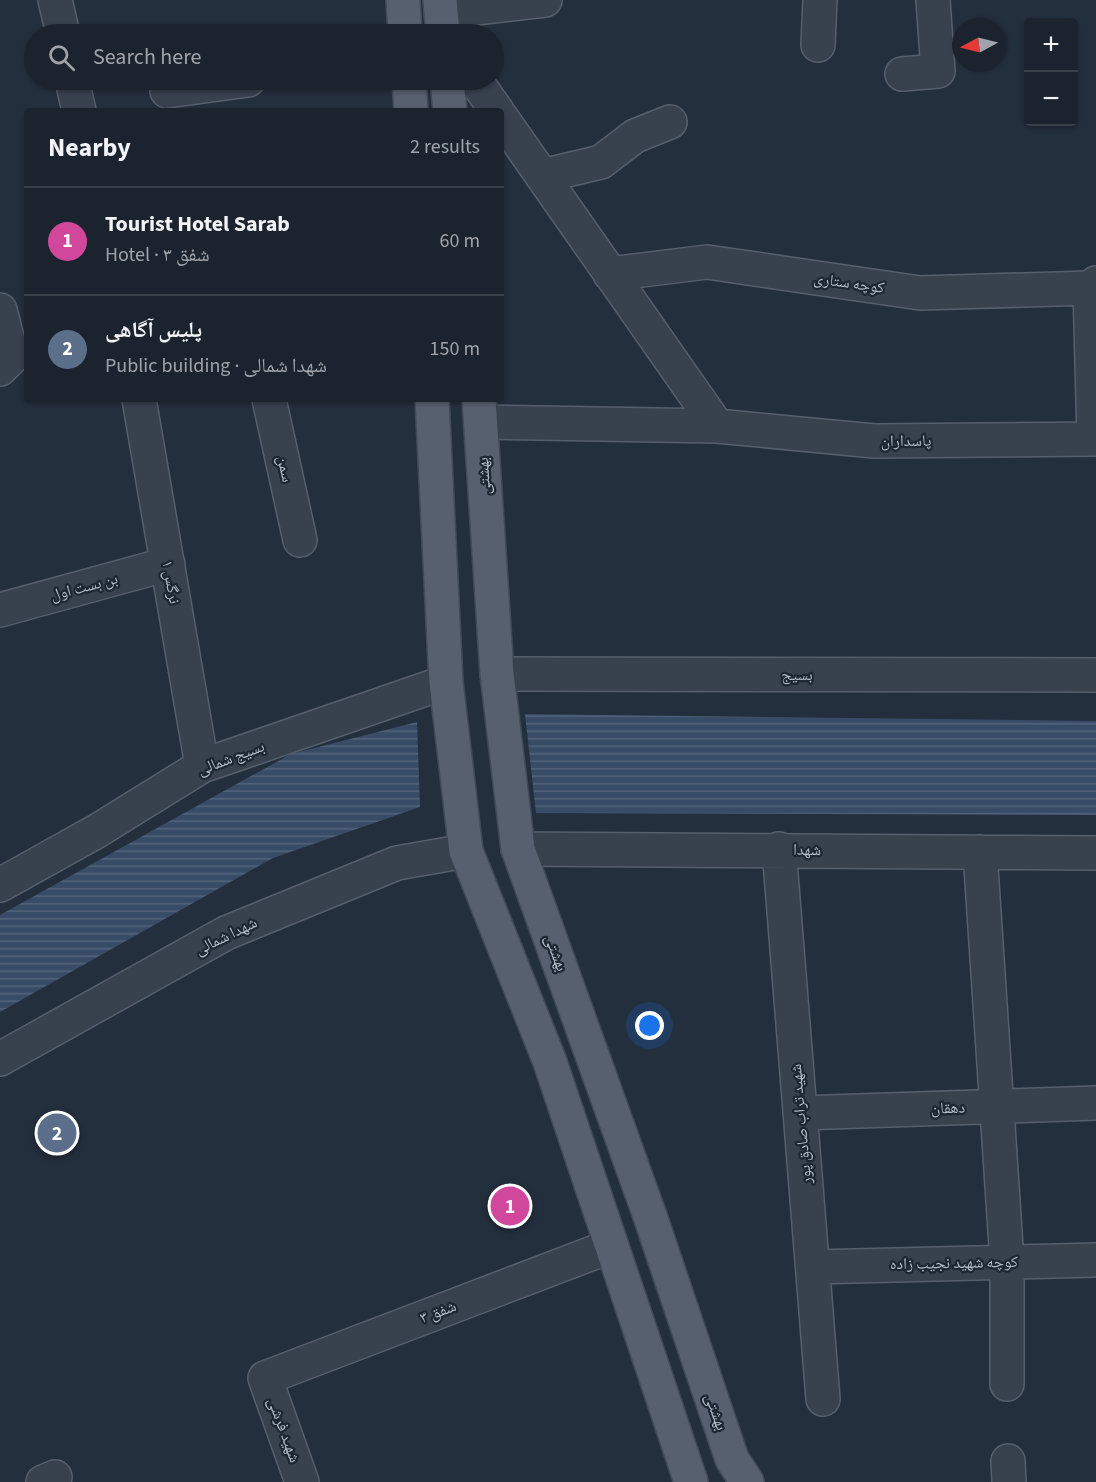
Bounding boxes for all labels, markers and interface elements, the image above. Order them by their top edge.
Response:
north arrow [952,18,1006,72]
map controls [1024,18,1078,126]
button: + [1024,18,1078,72]
search box [24,24,504,90]
icon: search [45,41,78,74]
text: Search here [93,41,201,73]
button: − [1024,72,1078,126]
text: Nearby [48,129,131,166]
text: 2 results [410,133,480,161]
text: Tourist Hotel Sarab [105,208,290,240]
text: 1 [62,227,73,255]
text: 60 m [440,227,480,255]
text: Hotel · شفق ۳ [105,241,210,269]
street label: کوچه ستاری [812,267,886,299]
text: پلیس آگاهی [105,314,202,346]
text: 2 [62,335,73,363]
text: 150 m [430,335,480,363]
text: Public building · شهدا شمالی [105,352,327,380]
street label: پاسداران [880,430,932,452]
street label: سمن [271,454,299,484]
street label: بهشتی [472,456,496,496]
street label: نرگس ۱ [156,558,186,606]
street label: بن بست اول [48,567,120,607]
street label: بسیج [781,664,813,686]
street label: بسیج شمالی [194,735,268,781]
street label: شهدا [793,839,821,861]
street label: شهدا شمالی [191,911,261,961]
street label: بهشتی [539,931,573,975]
your location [635,1011,664,1040]
street label: شهید تراب صادق پور [785,1063,817,1186]
street label: دهقان [930,1096,966,1120]
pin: 2 [38,1110,76,1156]
pin: 1 [490,1184,530,1228]
street label: کوچه شهید نجیب زاده [890,1251,1019,1275]
street label: شفق ۳ [417,1295,459,1329]
street label: بهشتی [699,1391,733,1433]
street label: شهید فرشی [262,1394,306,1466]

